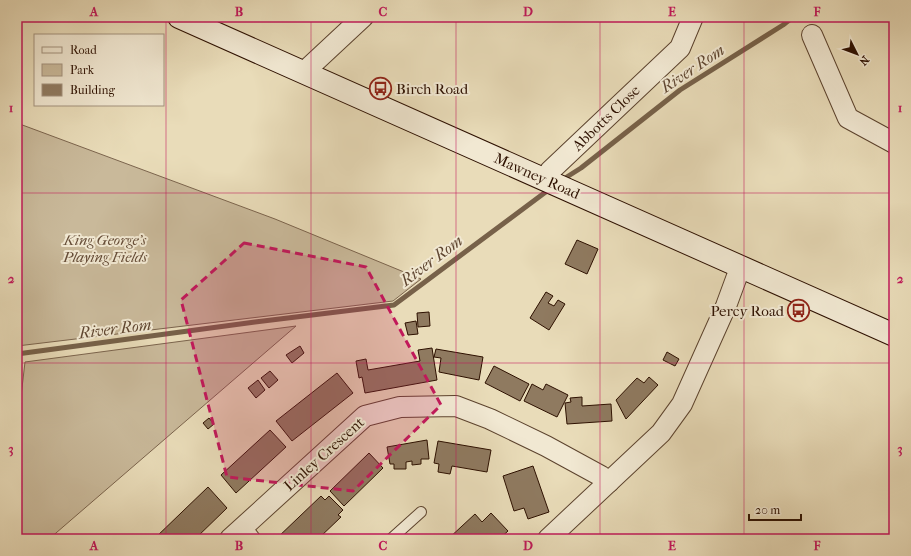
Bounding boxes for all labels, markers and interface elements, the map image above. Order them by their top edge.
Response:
text: A [89,4,99,19]
text: B [235,4,244,19]
text: C [379,4,388,19]
text: D [523,4,533,19]
text: E [668,4,676,19]
text: F [813,4,821,19]
legend [34,34,164,106]
north arrow [837,34,877,74]
water label: River Rom [656,40,728,97]
text: Road [70,43,97,57]
text: N [856,53,872,68]
text: Park [70,63,95,77]
bus stop icon: Birch Road [367,76,393,102]
place label: Birch Road [396,80,469,98]
street label: Abbotts Close [568,81,644,155]
text: Building [70,83,115,97]
text: 1 [9,100,14,115]
text: 1 [898,100,903,115]
street label: Mawney Road [491,149,583,203]
park label: King George's Playing Fields [62,231,147,266]
water label: River Rom [396,231,466,291]
text: 2 [8,271,15,286]
text: 2 [897,271,904,286]
bus stop icon: Percy Road [786,298,812,324]
place label: Percy Road [710,302,785,320]
water label: River Rom [77,315,153,342]
street label: Linley Crescent [280,413,368,495]
text: 3 [8,441,14,457]
text: 3 [897,441,903,457]
scale bar [749,496,801,522]
text: 20 m [755,503,780,517]
text: A [89,538,99,553]
text: B [235,538,244,553]
text: C [379,538,388,553]
text: D [523,538,533,553]
text: E [668,538,676,553]
text: F [813,538,821,553]

